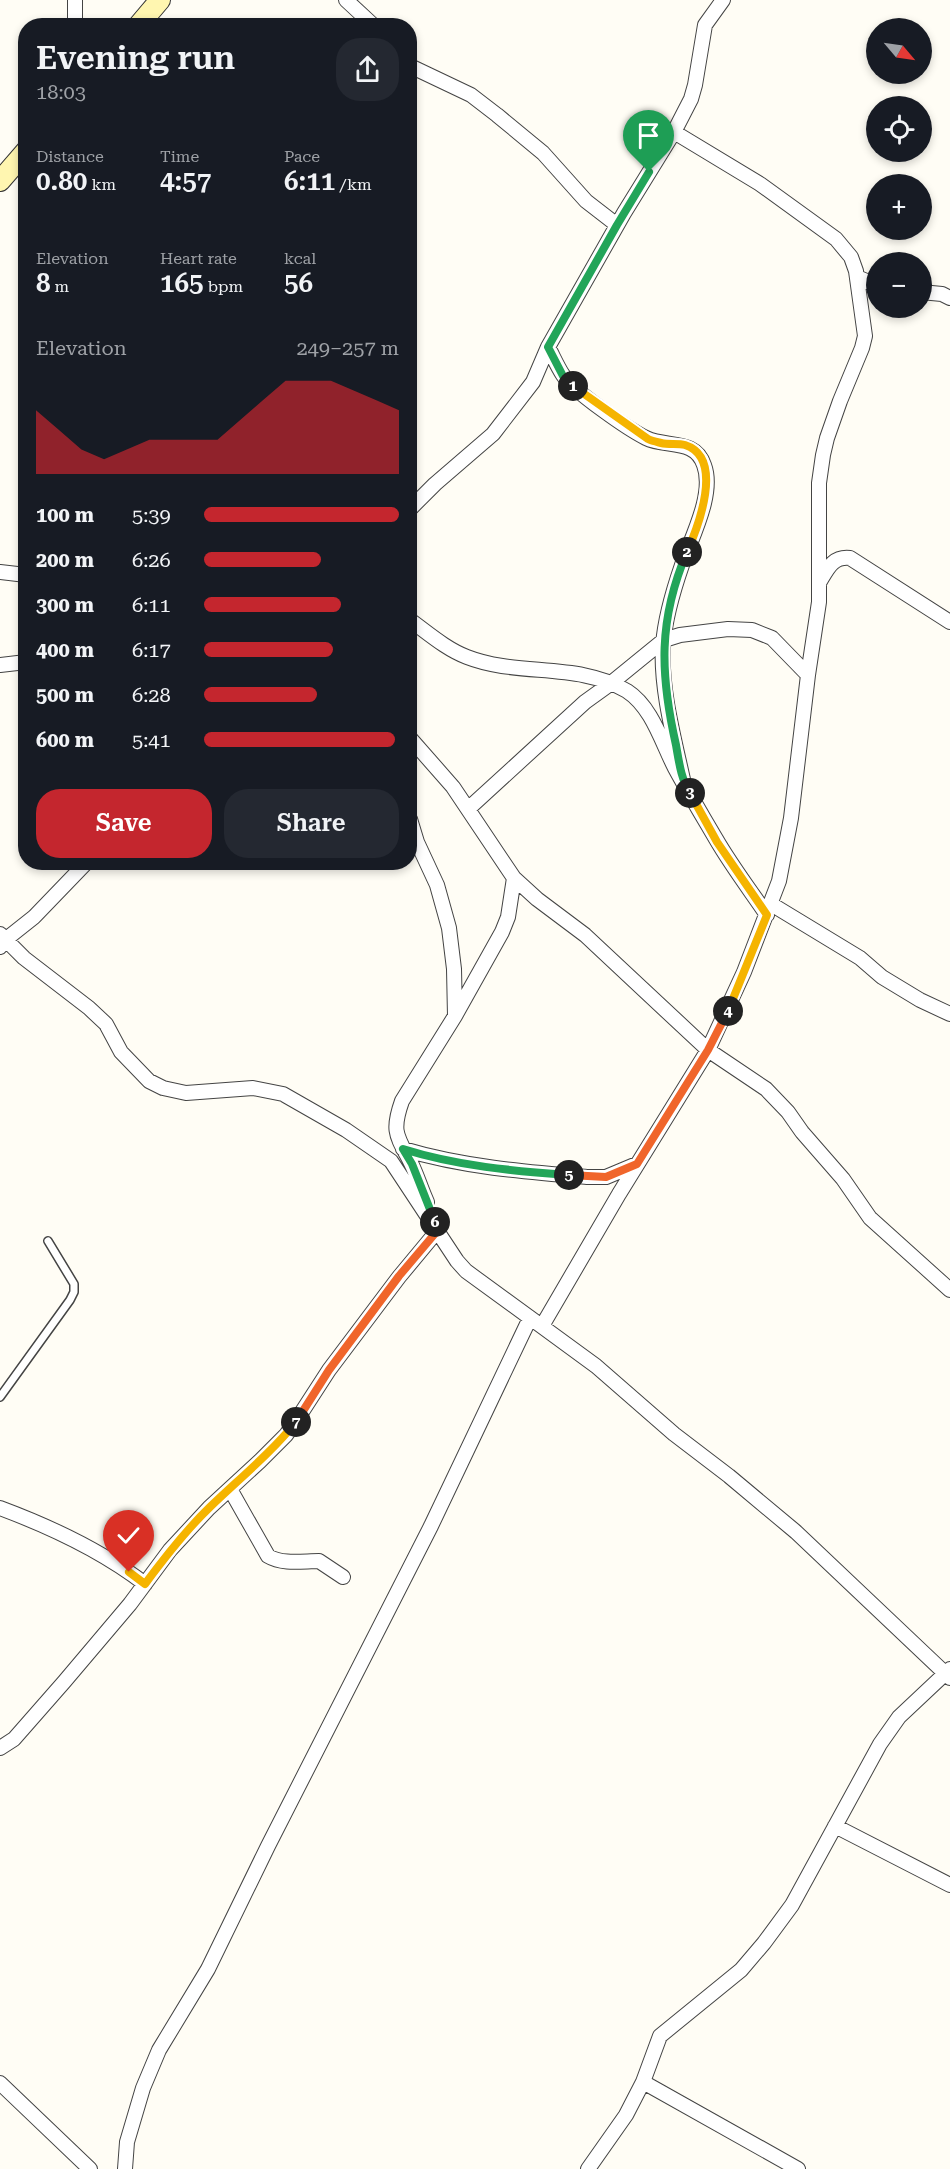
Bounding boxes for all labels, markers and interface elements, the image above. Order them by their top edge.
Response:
north arrow [866,18,932,84]
map controls [866,18,932,318]
text: Evening run [36,38,235,77]
button: share [336,38,399,101]
text: 18:03 [36,80,86,104]
button: locate [866,96,932,162]
pin [623,110,674,172]
icon: arrive [632,119,665,152]
text: Distance [36,147,104,166]
text: Time [160,147,199,166]
text: Pace [284,147,320,166]
text: 0.80 [36,166,87,196]
text: 4:57 [160,166,211,196]
text: 6:11 [284,166,335,196]
button: + [866,174,932,240]
text: km [87,175,116,194]
text: /km [335,175,372,194]
text: Elevation [36,249,109,268]
text: Heart rate [160,249,237,268]
text: kcal [284,249,316,268]
button: − [866,252,932,318]
text: 8 [36,268,51,298]
text: 165 [160,268,204,298]
text: 56 [284,268,313,298]
text: m [51,277,69,296]
text: bpm [204,277,243,296]
text: Elevation [36,336,127,360]
text: 249–257 m [296,336,399,360]
pin: 1 [558,371,588,401]
text: 1 [569,376,577,395]
text: 100 m [36,503,94,527]
text: 5:39 [132,503,171,527]
pin: 2 [672,537,702,567]
text: 2 [683,542,691,561]
text: 200 m [36,548,94,572]
text: 6:26 [132,548,171,572]
text: 300 m [36,593,94,617]
text: 6:11 [132,593,171,617]
text: 400 m [36,638,94,662]
text: 6:17 [132,638,171,662]
text: 500 m [36,683,94,707]
text: 6:28 [132,683,171,707]
text: 600 m [36,728,94,752]
text: 5:41 [132,728,171,752]
pin: 3 [675,778,705,808]
text: 3 [686,783,694,802]
button: Save [36,789,212,858]
button: Share [224,789,399,858]
pin: 4 [713,996,743,1026]
text: 4 [724,1001,732,1020]
pin: 5 [554,1160,584,1190]
text: 5 [565,1165,573,1184]
pin: 6 [420,1207,450,1237]
text: 6 [431,1212,439,1231]
pin: 7 [281,1407,311,1437]
text: 7 [292,1412,300,1431]
pin [103,1510,154,1572]
icon: check [112,1519,145,1552]

